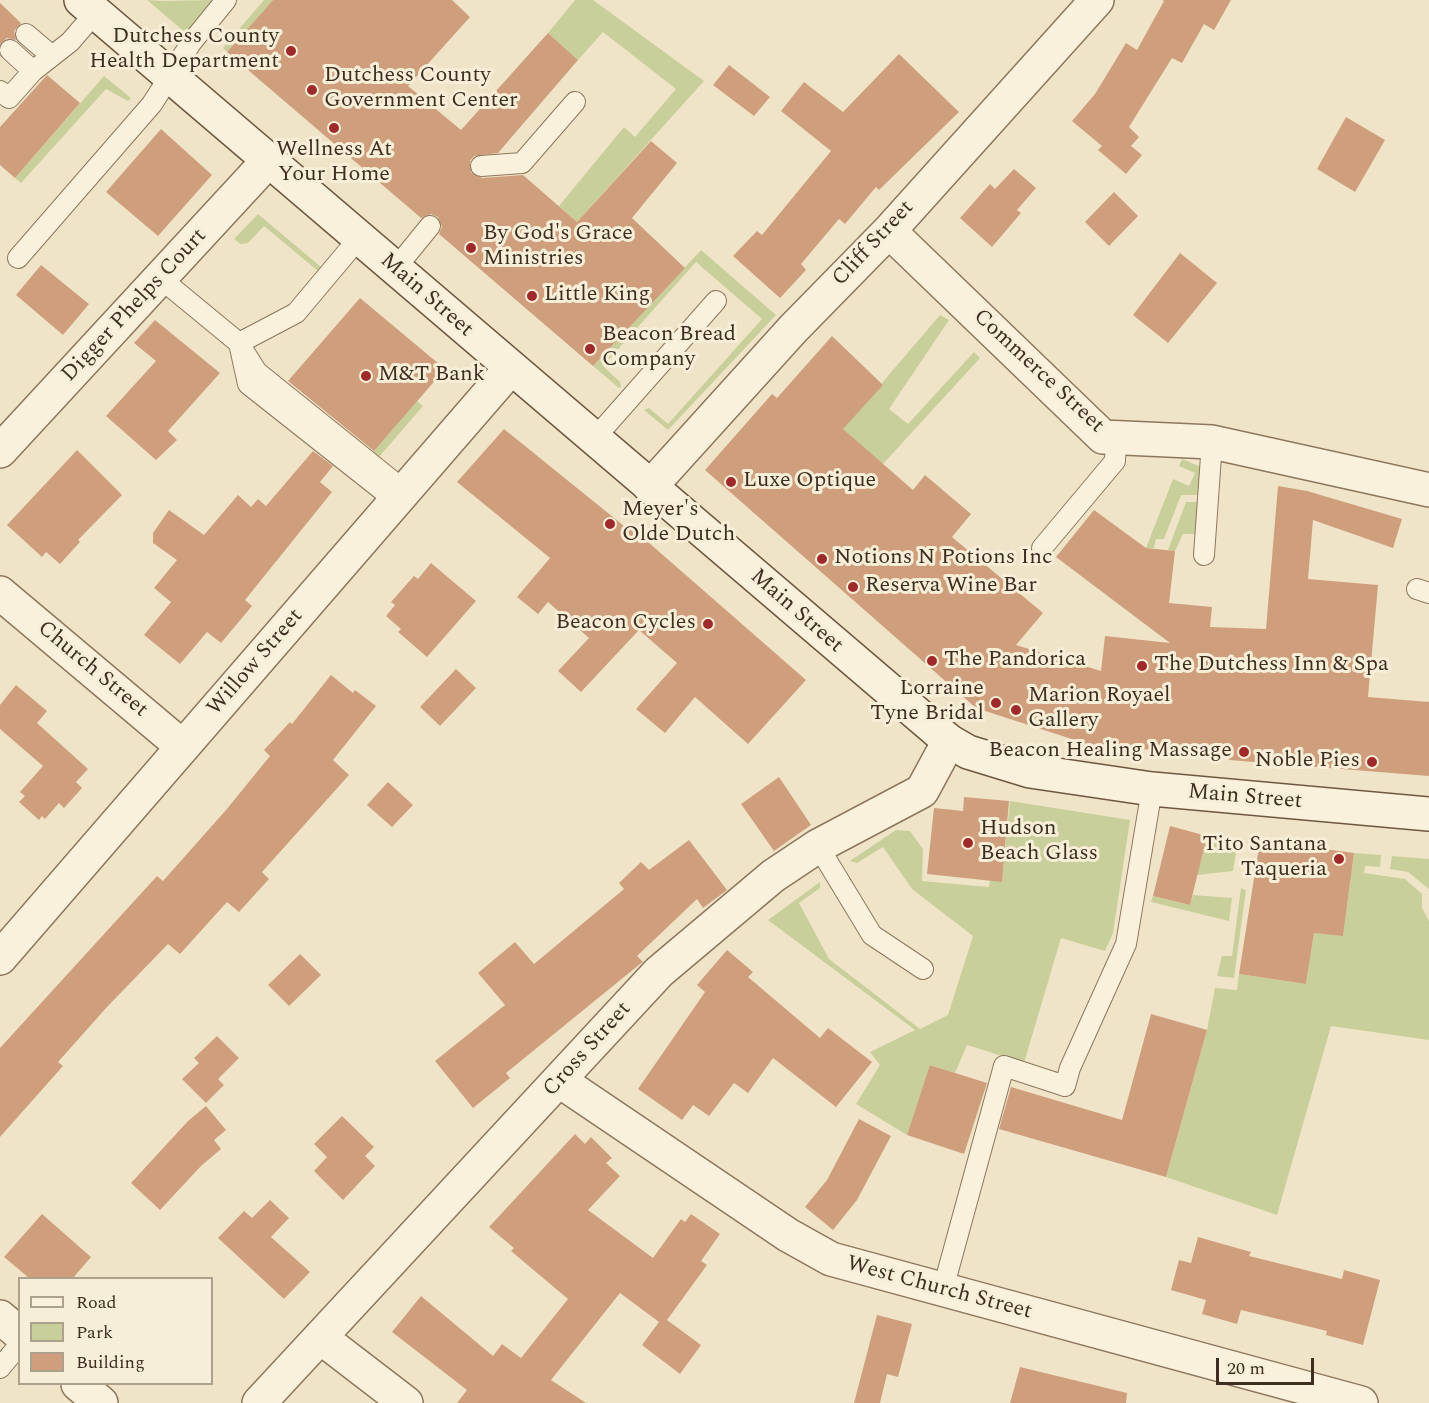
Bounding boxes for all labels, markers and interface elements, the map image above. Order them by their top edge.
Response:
place label: Dutchess County Health Department [89,25,279,76]
marker: Dutchess County Health Department [284,44,298,58]
place label: Dutchess County Government Center [324,64,518,116]
marker: Dutchess County Government Center [305,83,319,97]
marker: Wellness At Your Home [327,121,341,135]
place label: Wellness At Your Home [276,138,392,190]
street label: Cliff Street [828,196,920,292]
place label: By God's Grace Ministries [483,222,633,274]
street label: Digger Phelps Court [57,224,213,388]
marker: By God's Grace Ministries [464,241,478,255]
street label: Main Street [374,248,478,344]
place label: Little King [544,283,650,309]
marker: Little King [525,289,539,303]
street label: Commerce Street [967,305,1109,439]
place label: Beacon Bread Company [602,323,736,374]
marker: Beacon Bread Company [583,342,597,356]
place label: M&T Bank [378,363,485,389]
marker: M&T Bank [359,369,373,383]
place label: Luxe Optique [743,469,876,495]
marker: Luxe Optique [724,475,738,489]
place label: Meyer's Olde Dutch [622,498,735,550]
marker: Meyer's Olde Dutch [603,517,617,531]
place label: Notions N Potions Inc [834,546,1053,572]
marker: Notions N Potions Inc [815,552,829,566]
street label: Main Street [744,564,848,660]
place label: Reserva Wine Bar [865,574,1037,600]
marker: Reserva Wine Bar [846,580,860,594]
street label: Willow Street [202,604,310,722]
place label: Beacon Cycles [555,611,696,637]
street label: Church Street [31,616,153,724]
marker: Beacon Cycles [701,617,715,631]
place label: The Pandorica [944,648,1086,674]
place label: The Dutchess Inn & Spa [1154,653,1389,679]
marker: The Pandorica [925,654,939,668]
marker: The Dutchess Inn & Spa [1135,659,1149,673]
place label: Lorraine Tyne Bridal [870,677,984,728]
place label: Marion Royael Gallery [1028,684,1171,736]
marker: Lorraine Tyne Bridal [989,696,1003,710]
marker: Marion Royael Gallery [1009,703,1023,717]
place label: Beacon Healing Massage [989,739,1232,765]
marker: Beacon Healing Massage [1237,745,1251,759]
place label: Noble Pies [1255,749,1360,775]
marker: Noble Pies [1365,755,1379,769]
street label: Main Street [1187,780,1303,816]
place label: Hudson Beach Glass [980,817,1098,868]
place label: Tito Santana Taqueria [1202,833,1327,884]
marker: Hudson Beach Glass [961,836,975,850]
marker: Tito Santana Taqueria [1332,852,1346,866]
street label: Cross Street [539,997,637,1103]
street label: West Church Street [843,1252,1035,1326]
legend [18,1277,213,1385]
text: Road [76,1289,117,1316]
text: Park [76,1319,113,1346]
scale bar [1219,1346,1316,1384]
text: Building [76,1349,145,1376]
text: 20 m [1227,1355,1265,1382]

